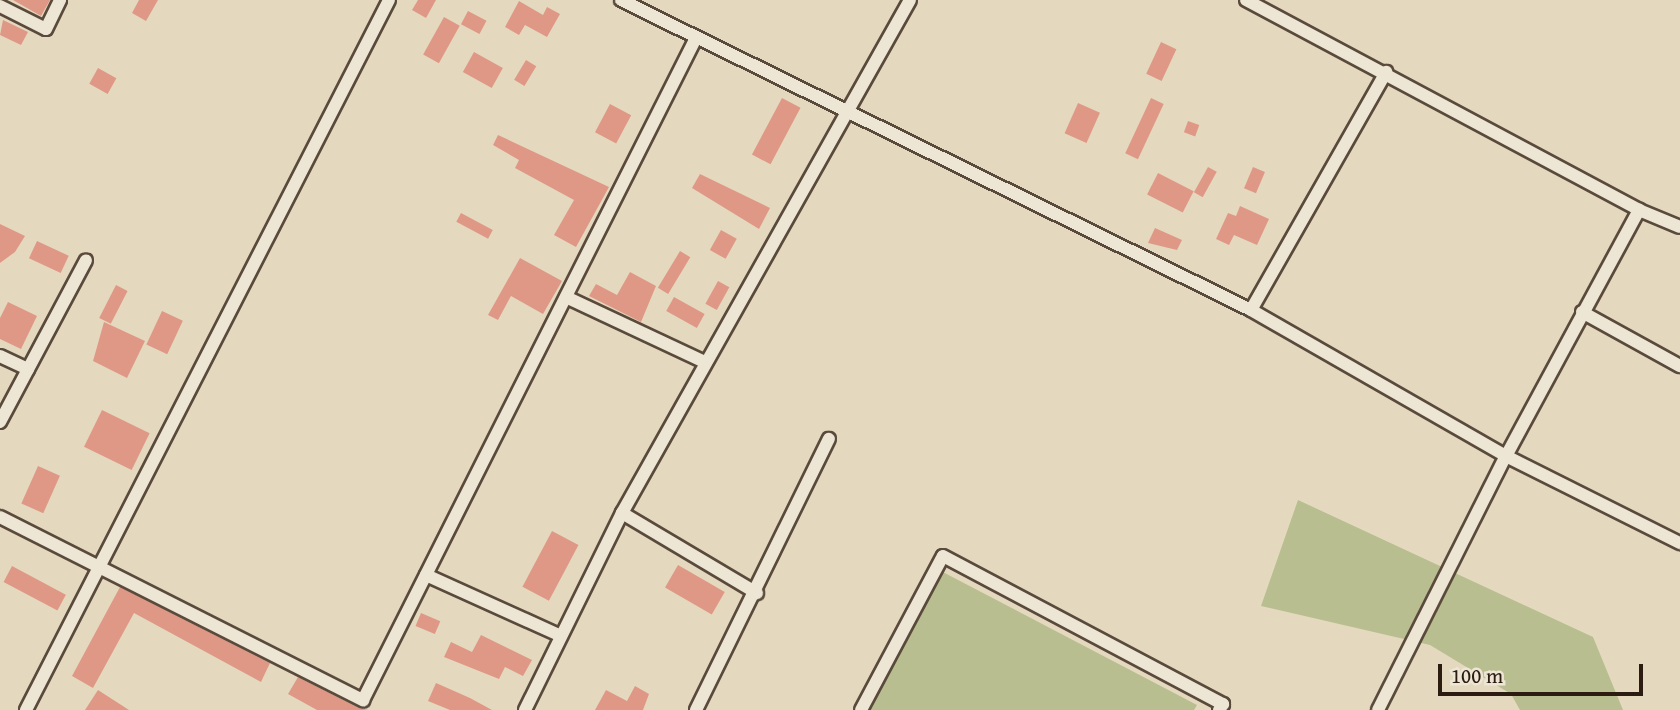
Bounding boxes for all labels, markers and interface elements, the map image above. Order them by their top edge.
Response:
scale bar [1442,650,1647,694]
text: 100 m [1451,660,1503,691]

